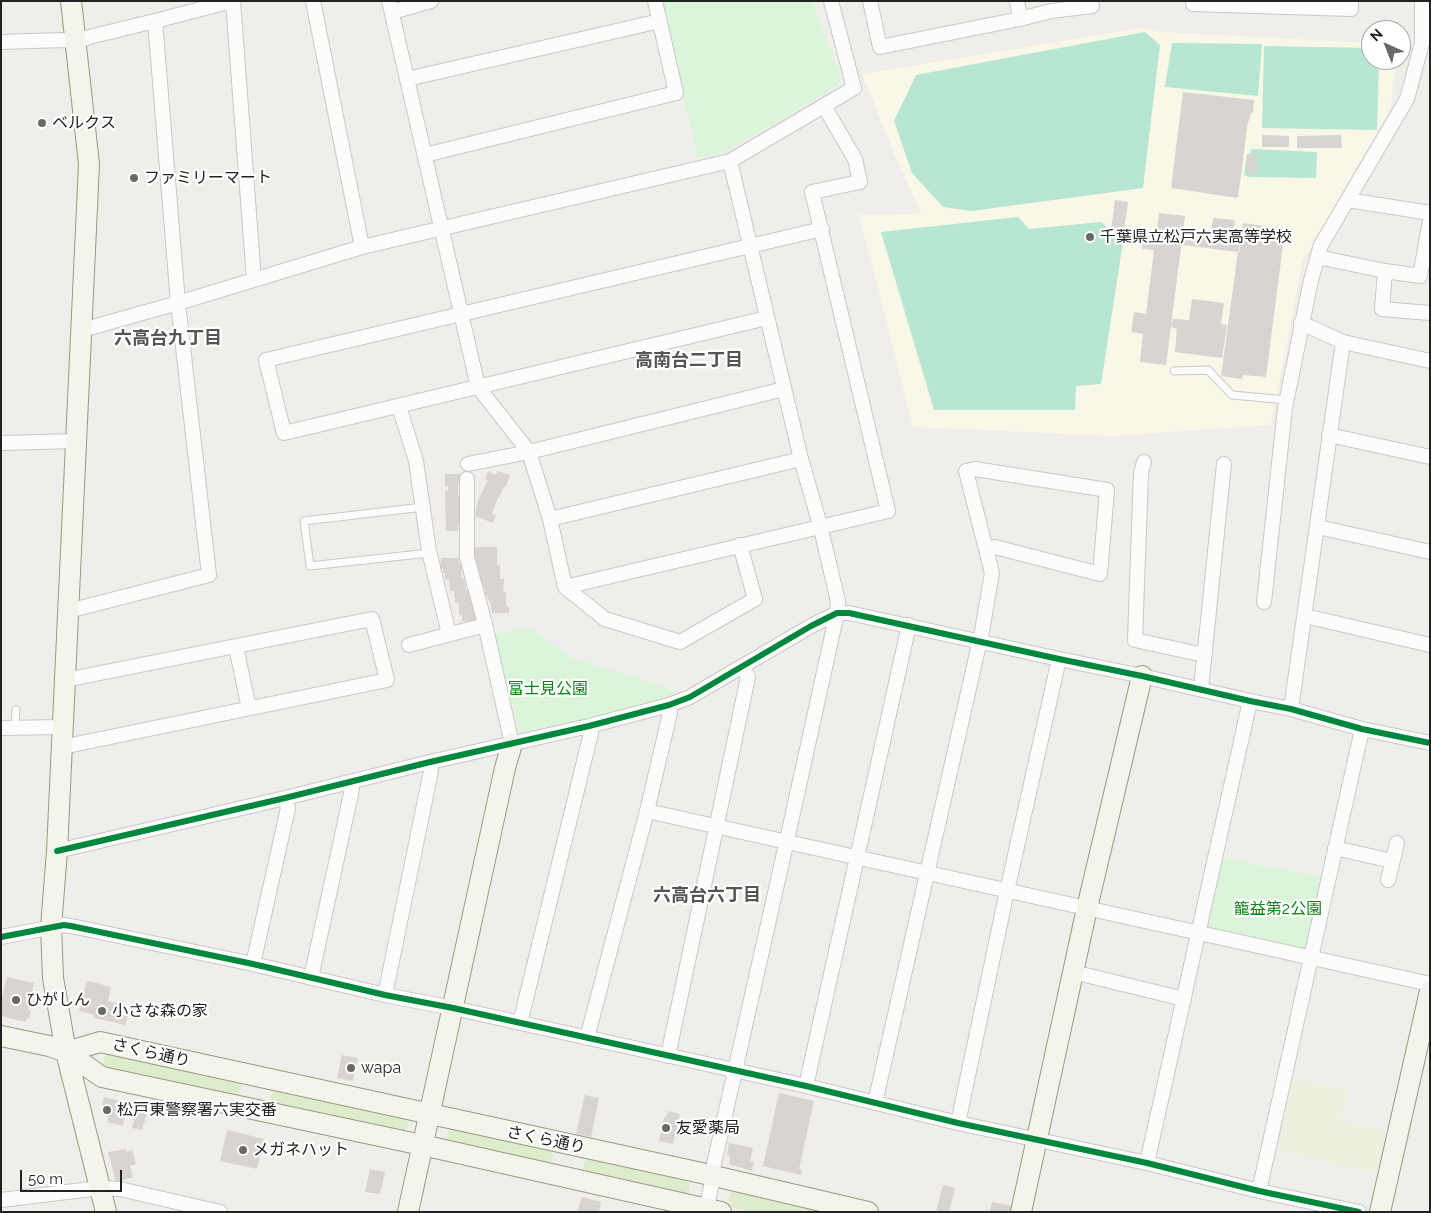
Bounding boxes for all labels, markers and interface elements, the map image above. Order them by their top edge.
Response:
north arrow [1361,20,1411,70]
text: N [1367,25,1386,44]
place label: ベルクス [52,113,116,133]
marker: ベルクス [36,117,48,129]
place label: ファミリーマート [144,168,272,188]
marker: ファミリーマート [128,172,140,184]
place label: 千葉県立松戸六実高等学校 [1100,227,1292,247]
marker: 千葉県立松戸六実高等学校 [1084,231,1096,243]
district label: 六高台九丁目 [114,328,222,350]
district label: 高南台二丁目 [635,350,743,372]
park label: 富士見公園 [508,679,588,699]
district label: 六高台六丁目 [653,885,761,907]
park label: 籠益第2公園 [1234,899,1322,919]
place label: ひがしん [26,990,90,1010]
marker: ひがしん [10,994,22,1006]
place label: 小さな森の家 [112,1001,208,1021]
marker: 小さな森の家 [96,1005,108,1017]
street label: さくら通り [110,1035,192,1071]
place label: wapa [361,1058,401,1078]
marker: wapa [345,1062,357,1074]
place label: 松戸東警察署六実交番 [117,1100,277,1120]
marker: 松戸東警察署六実交番 [101,1104,113,1116]
place label: 友愛薬局 [676,1118,740,1138]
street label: さくら通り [505,1122,587,1158]
marker: 友愛薬局 [660,1122,672,1134]
place label: メガネハット [253,1140,349,1160]
marker: メガネハット [237,1144,249,1156]
scale bar [22,1160,125,1192]
text: 50 m [28,1170,63,1188]

